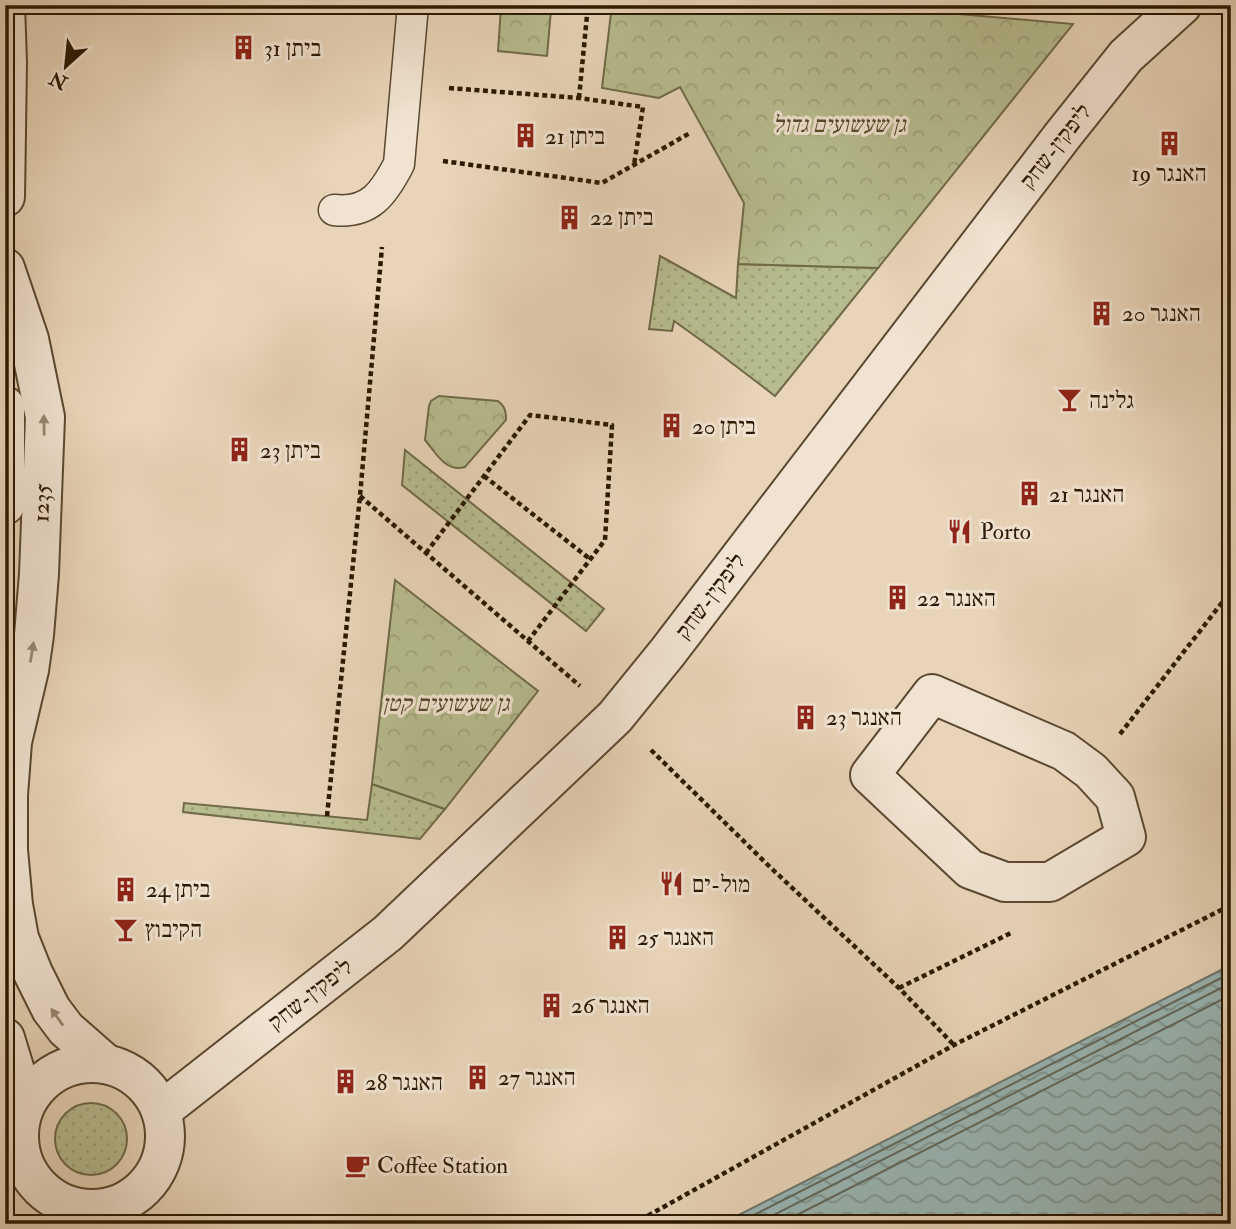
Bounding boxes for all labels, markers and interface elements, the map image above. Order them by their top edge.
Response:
north arrow [32,32,102,102]
building icon: ביתן 31 [230,34,258,62]
place label: ביתן 31 [264,34,321,63]
text: N [45,65,73,95]
street label: ליפקין-שחק [1013,98,1098,195]
park label: גן שעשועים גדול [772,110,907,139]
building icon: ביתן 21 [511,122,539,150]
place label: ביתן 21 [545,122,605,151]
building icon: האנגר 19 [1155,129,1183,157]
place label: האנגר 19 [1131,159,1207,188]
building icon: ביתן 22 [556,203,584,231]
place label: ביתן 22 [590,203,654,232]
building icon: האנגר 20 [1088,299,1116,327]
place label: האנגר 20 [1122,299,1201,328]
bar icon: גלינה [1055,386,1083,414]
place label: גלינה [1089,386,1134,415]
building icon: ביתן 20 [658,412,686,440]
place label: ביתן 20 [692,412,756,441]
one-way arrow [38,413,50,435]
building icon: ביתן 23 [226,436,254,464]
place label: ביתן 23 [260,436,321,465]
building icon: האנגר 21 [1015,480,1043,508]
place label: האנגר 21 [1049,480,1124,509]
street label: 1235 [26,483,57,523]
restaurant icon: Porto [946,517,974,545]
place label: Porto [980,517,1031,546]
street label: ליפקין-שחק [669,548,752,645]
building icon: האנגר 22 [883,584,911,612]
place label: האנגר 22 [917,584,996,613]
one-way arrow [27,640,38,662]
park label: גן שעשועים קטן [383,689,511,718]
building icon: האנגר 23 [792,703,820,731]
place label: האנגר 23 [826,703,902,732]
restaurant icon: מול-ים [658,870,686,898]
place label: מול-ים [692,870,750,899]
building icon: ביתן 24 [112,875,140,903]
place label: ביתן 24 [146,875,210,904]
bar icon: הקיבוץ [111,915,139,943]
place label: הקיבוץ [145,915,202,944]
building icon: האנגר 25 [603,923,631,951]
place label: האנגר 25 [637,923,714,952]
street label: ליפקין-שחק [262,952,359,1037]
building icon: האנגר 26 [537,991,565,1019]
place label: האנגר 26 [571,991,650,1020]
one-way arrow [50,1008,64,1026]
building icon: האנגר 27 [464,1063,492,1091]
place label: האנגר 27 [498,1063,576,1092]
building icon: האנגר 28 [331,1068,359,1096]
place label: האנגר 28 [365,1068,443,1097]
cafe icon: Coffee Station [343,1151,371,1179]
place label: Coffee Station [377,1151,508,1180]

